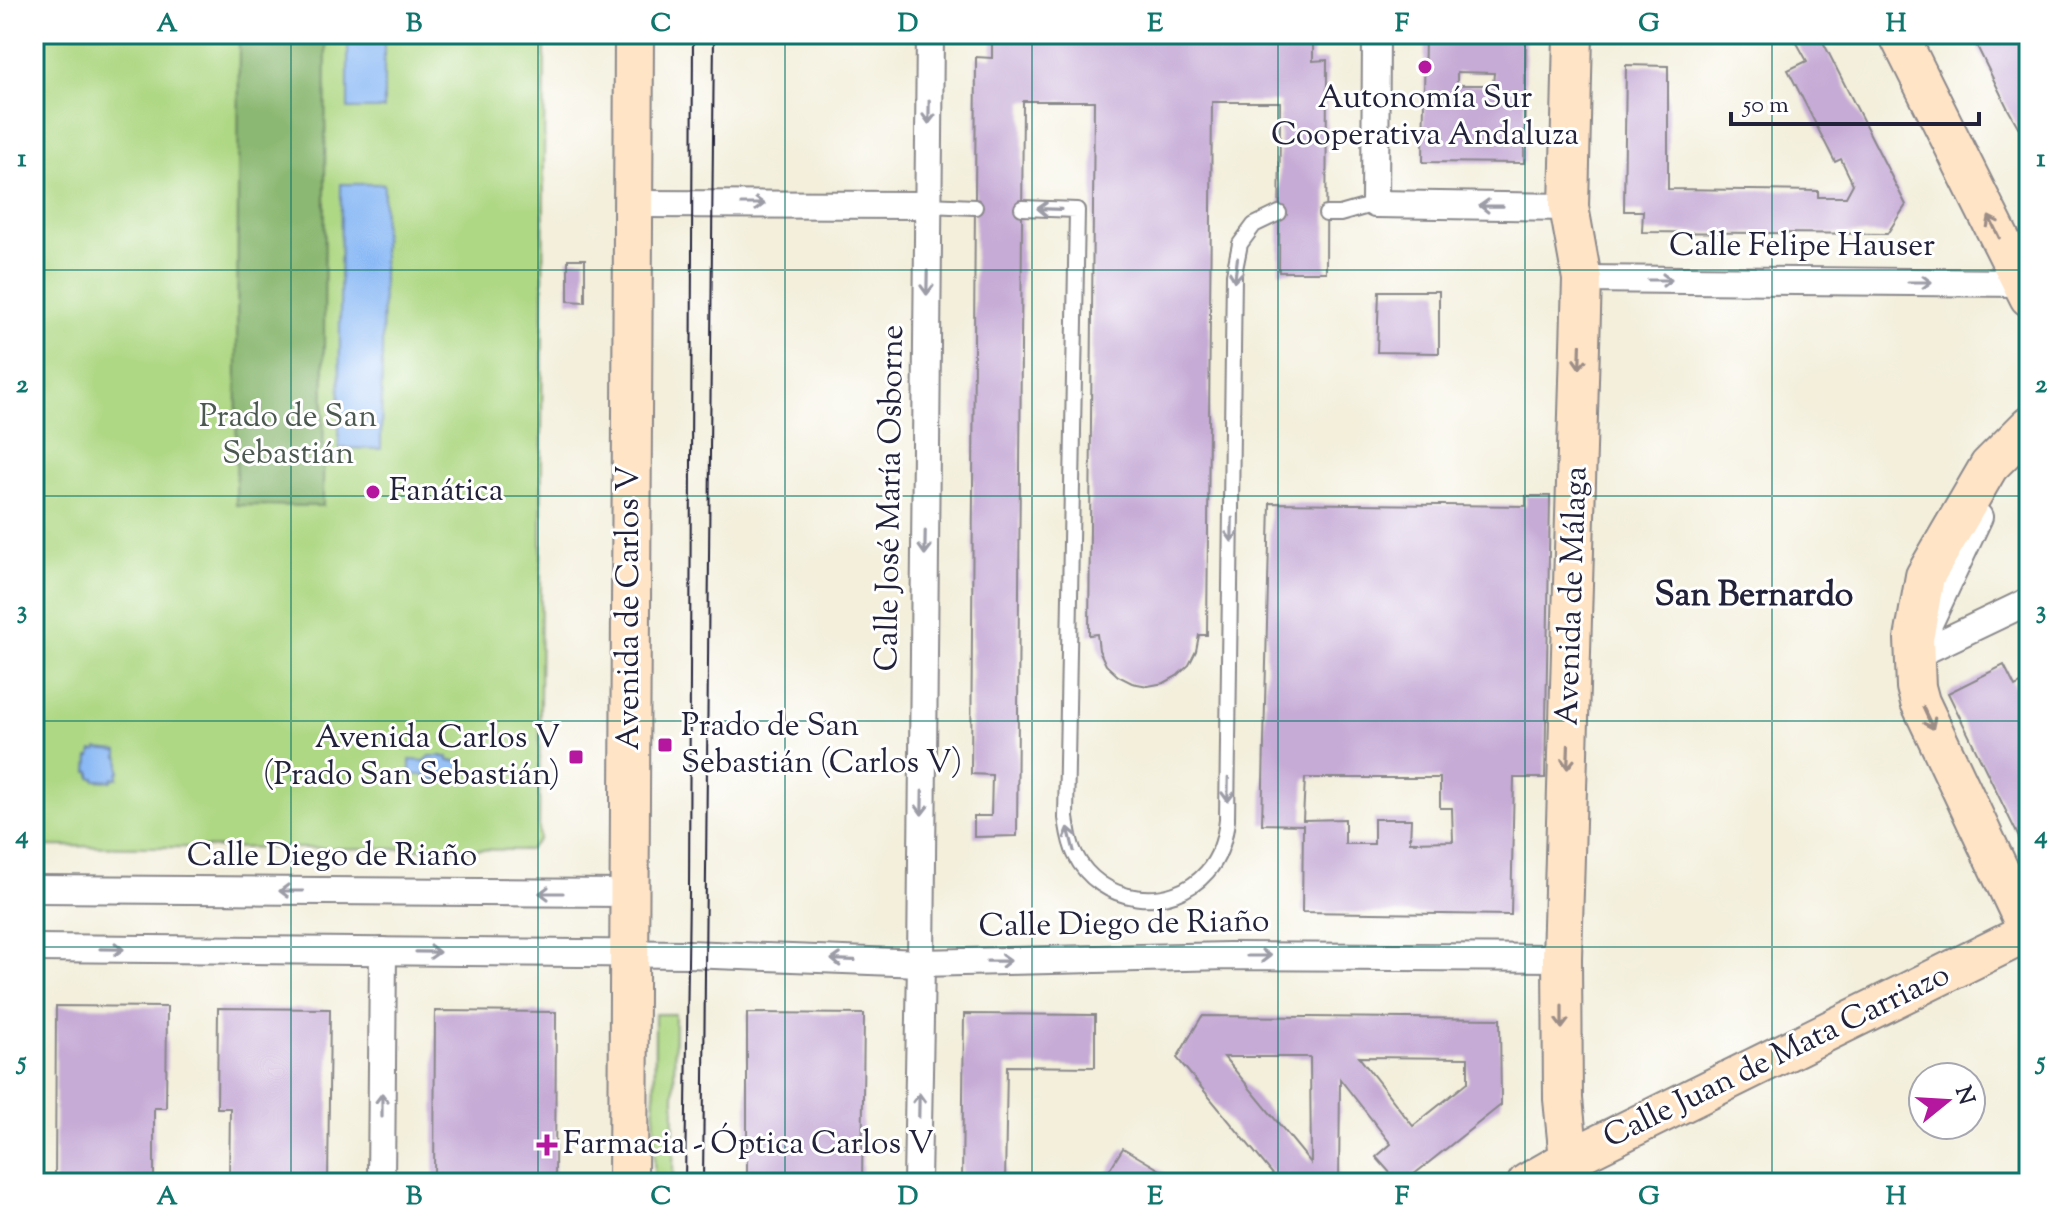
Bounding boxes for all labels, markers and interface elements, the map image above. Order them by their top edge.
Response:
text: A [156,6,178,43]
text: B [406,6,423,43]
text: C [651,6,671,43]
text: D [898,6,918,43]
text: E [1147,6,1163,43]
text: F [1395,6,1410,43]
text: G [1638,6,1660,43]
text: H [1886,6,1907,43]
marker: Autonomía Sur Cooperativa Andaluza [1416,58,1434,76]
place label: Autonomía Sur Cooperativa Andaluza [1271,76,1579,159]
scale bar [1731,76,1979,126]
text: 50 m [1741,89,1789,123]
one-way arrow [921,98,937,125]
text: 1 [18,141,27,178]
text: 1 [2037,141,2046,178]
one-way arrow [739,196,766,212]
one-way arrow [1478,198,1505,213]
one-way arrow [1036,202,1063,217]
one-way arrow [1986,216,2002,240]
street label: Calle Felipe Hauser [1669,224,1935,270]
one-way arrow [1228,256,1243,283]
one-way arrow [920,269,935,296]
one-way arrow [1646,272,1673,288]
one-way arrow [1906,274,1933,290]
street label: Calle José María Osborne [865,324,917,672]
one-way arrow [1573,343,1588,370]
text: 2 [16,367,29,404]
text: 2 [2035,367,2048,404]
park label: Prado de San Sebastián [199,395,377,478]
street label: Avenida de Carlos V [607,465,653,750]
street label: Avenida de Málaga [1545,465,1601,727]
place label: Fanática [389,469,504,515]
marker: Fanática [364,483,382,501]
one-way arrow [1224,516,1240,543]
one-way arrow [917,529,933,556]
district label: San Bernardo [1655,572,1853,621]
text: 3 [17,593,27,630]
text: 3 [2036,593,2046,630]
place label: Prado de San Sebastián (Carlos V) [681,704,962,787]
one-way arrow [1921,706,1936,730]
place label: Avenida Carlos V (Prado San Sebastián) [263,716,560,799]
marker: Prado de San Sebastián (Carlos V) [656,736,674,754]
one-way arrow [1560,743,1576,770]
marker: Avenida Carlos V (Prado San Sebastián) [567,748,585,766]
one-way arrow [1220,776,1235,803]
one-way arrow [914,789,930,816]
text: 4 [14,818,29,855]
text: 4 [2033,818,2048,855]
one-way arrow [1062,827,1077,853]
street label: Calle Diego de Riaño [187,834,477,880]
one-way arrow [278,883,305,898]
one-way arrow [538,885,565,900]
street label: Calle Diego de Riaño [978,899,1270,951]
one-way arrow [98,941,125,956]
one-way arrow [414,944,441,960]
one-way arrow [1245,948,1272,964]
one-way arrow [830,953,857,968]
street label: Calle Juan de Mata Carriazo [1596,953,1958,1161]
one-way arrow [985,954,1012,969]
one-way arrow [1554,1003,1570,1030]
text: 5 [16,1044,27,1081]
text: 5 [2035,1044,2046,1081]
north arrow [1907,1061,1987,1141]
text: N [1945,1082,1981,1109]
one-way arrow [374,1092,390,1119]
one-way arrow [911,1092,926,1119]
place label: Farmacia - Óptica Carlos V [563,1122,934,1168]
marker: Farmacia - Óptica Carlos V [538,1136,556,1154]
text: A [156,1179,178,1216]
text: B [406,1179,423,1216]
text: C [651,1179,671,1216]
text: D [898,1179,918,1216]
text: E [1147,1179,1163,1216]
text: F [1395,1179,1410,1216]
text: G [1638,1179,1660,1216]
text: H [1886,1179,1907,1216]

